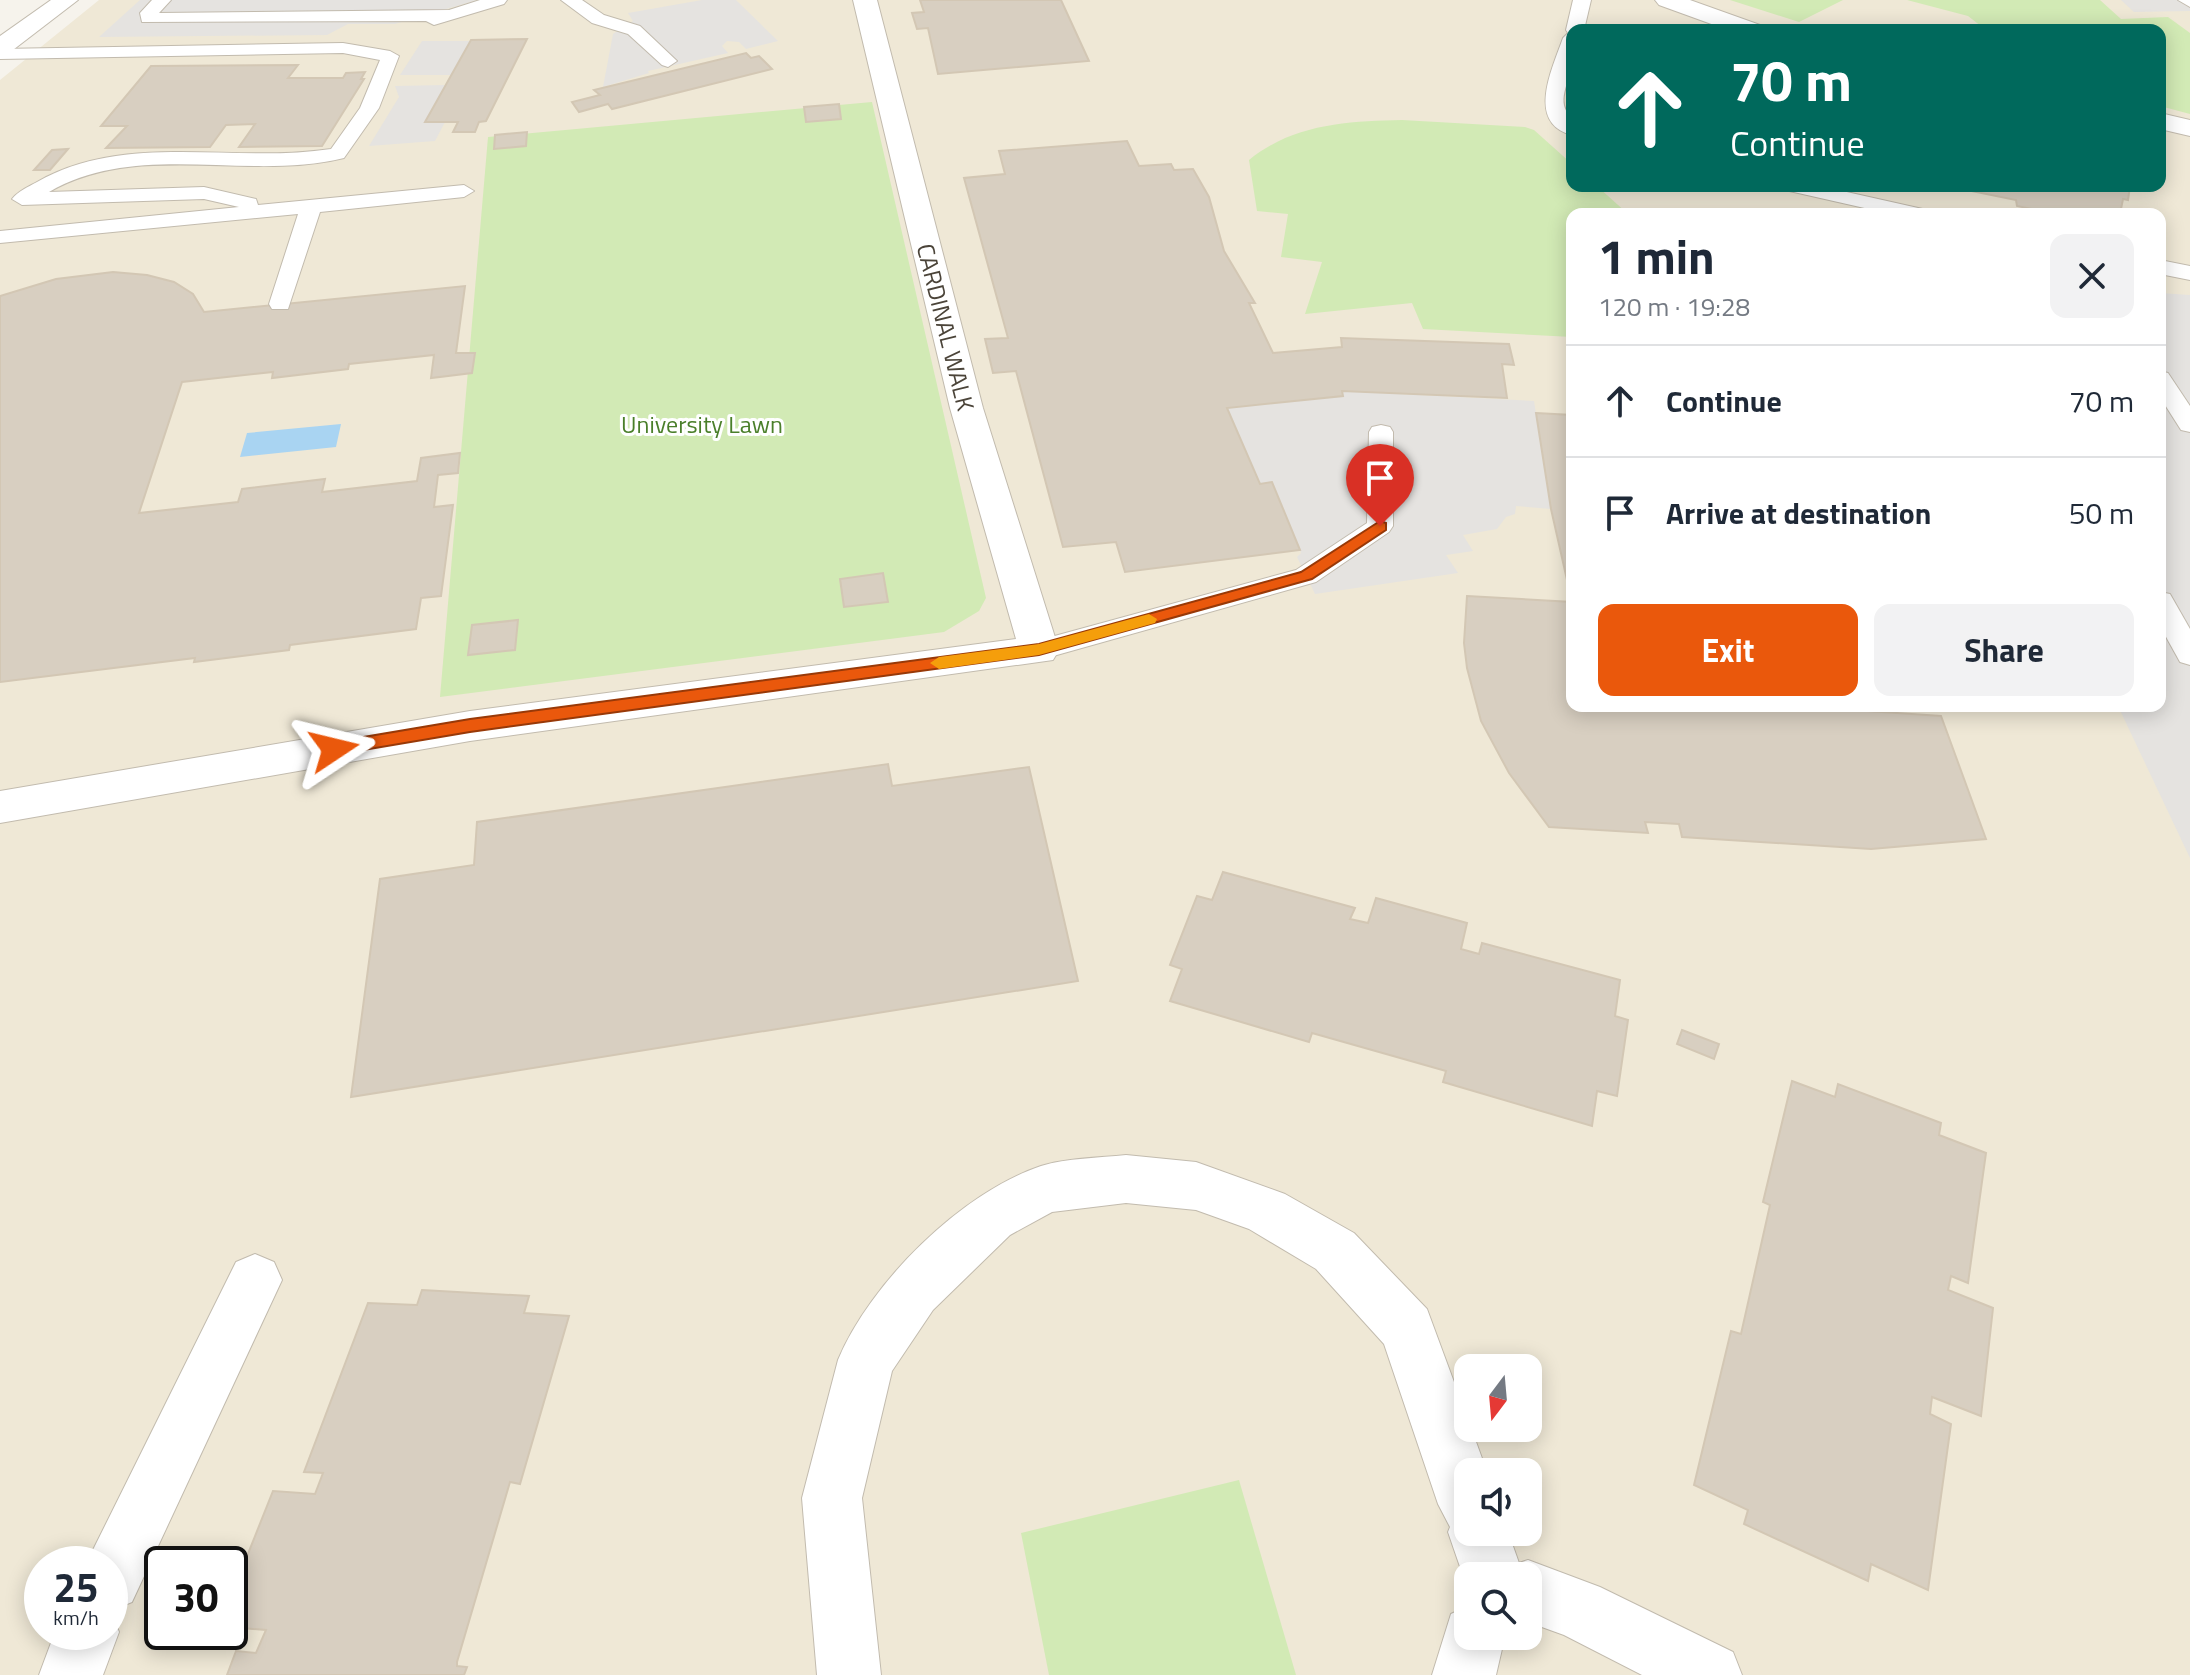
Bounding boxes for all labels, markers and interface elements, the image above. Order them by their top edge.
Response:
text: 70 m [1730,38,1852,123]
icon: ahead [1598,56,1702,160]
text: Continue [1730,115,1865,170]
text: 1 min [1598,220,1715,293]
button: close [2050,234,2134,318]
street label: CARDINAL WALK [908,240,984,415]
text: 120 m · 19:28 [1598,287,1750,326]
text: Continue [1666,378,1782,424]
text: 70 m [2069,378,2134,424]
icon: ahead [1598,379,1642,423]
park label: University Lawn [621,406,783,442]
pin [1346,444,1414,526]
icon: arrive [1358,456,1402,500]
text: Arrive at destination [1666,490,1931,536]
text: 50 m [2069,490,2134,536]
icon: arrive [1598,491,1642,535]
button: Exit [1598,604,1858,696]
button: Share [1874,604,2134,696]
position arrow [292,707,376,791]
north arrow [1454,1354,1542,1442]
map controls [1454,1354,1542,1650]
button: sound [1454,1458,1542,1546]
speed limit sign: 30 [144,1546,248,1650]
text: 25 [54,1557,98,1618]
button: search [1454,1562,1542,1650]
text: km/h [53,1602,99,1633]

